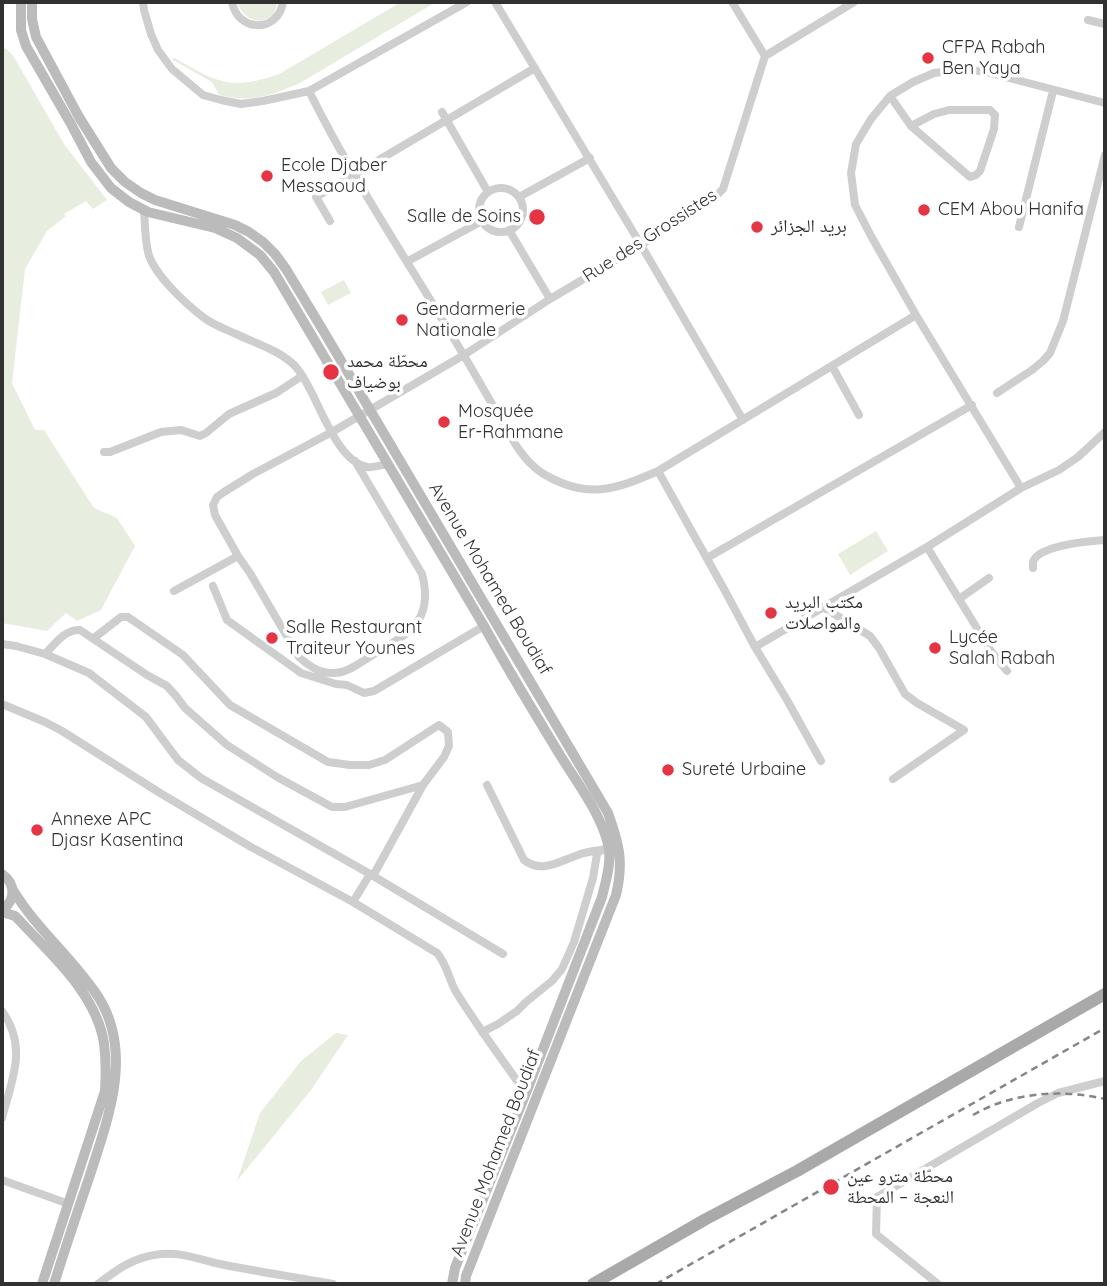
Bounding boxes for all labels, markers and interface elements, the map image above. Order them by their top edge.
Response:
place label: CFPA Rabah Ben Yaya [942,37,1046,80]
marker: CFPA Rabah Ben Yaya [920,50,936,66]
place label: Ecole Djaber Messaoud [281,155,387,198]
marker: Ecole Djaber Messaoud [259,168,275,184]
street label: Rue des Grossistes [579,185,721,287]
place label: CEM Abou Hanifa [938,199,1084,221]
marker: CEM Abou Hanifa [916,202,932,218]
place label: Salle de Soins [407,206,521,228]
marker: Salle de Soins [527,207,547,227]
place label: بريد الجزائر [771,216,847,238]
marker: بريد الجزائر [749,219,765,235]
place label: Gendarmerie Nationale [416,299,525,342]
marker: Gendarmerie Nationale [394,312,410,328]
place label: محطّة محمد بوضياف [347,351,428,394]
marker: محطّة محمد بوضياف [321,362,341,382]
place label: Mosquée Er-Rahmane [458,401,563,444]
marker: Mosquée Er-Rahmane [436,414,452,430]
street label: Avenue Mohamed Boudiaf [424,479,556,679]
place label: مكتب البريد والمواصلات [785,592,863,634]
marker: مكتب البريد والمواصلات [763,605,779,621]
place label: Salle Restaurant Traiteur Younes [286,617,422,660]
place label: Lycée Salah Rabah [949,627,1055,670]
marker: Salle Restaurant Traiteur Younes [264,630,280,646]
marker: Lycée Salah Rabah [927,640,943,656]
place label: Sureté Urbaine [682,759,806,781]
marker: Sureté Urbaine [660,762,676,778]
place label: Annexe APC Djasr Kasentina [51,809,183,852]
marker: Annexe APC Djasr Kasentina [29,822,45,838]
street label: Avenue Mohamed Boudiaf [446,1046,546,1260]
place label: محطّة مترو عين النعجة – المحطة [847,1166,954,1208]
marker: محطّة مترو عين النعجة – المحطة [821,1177,841,1197]

